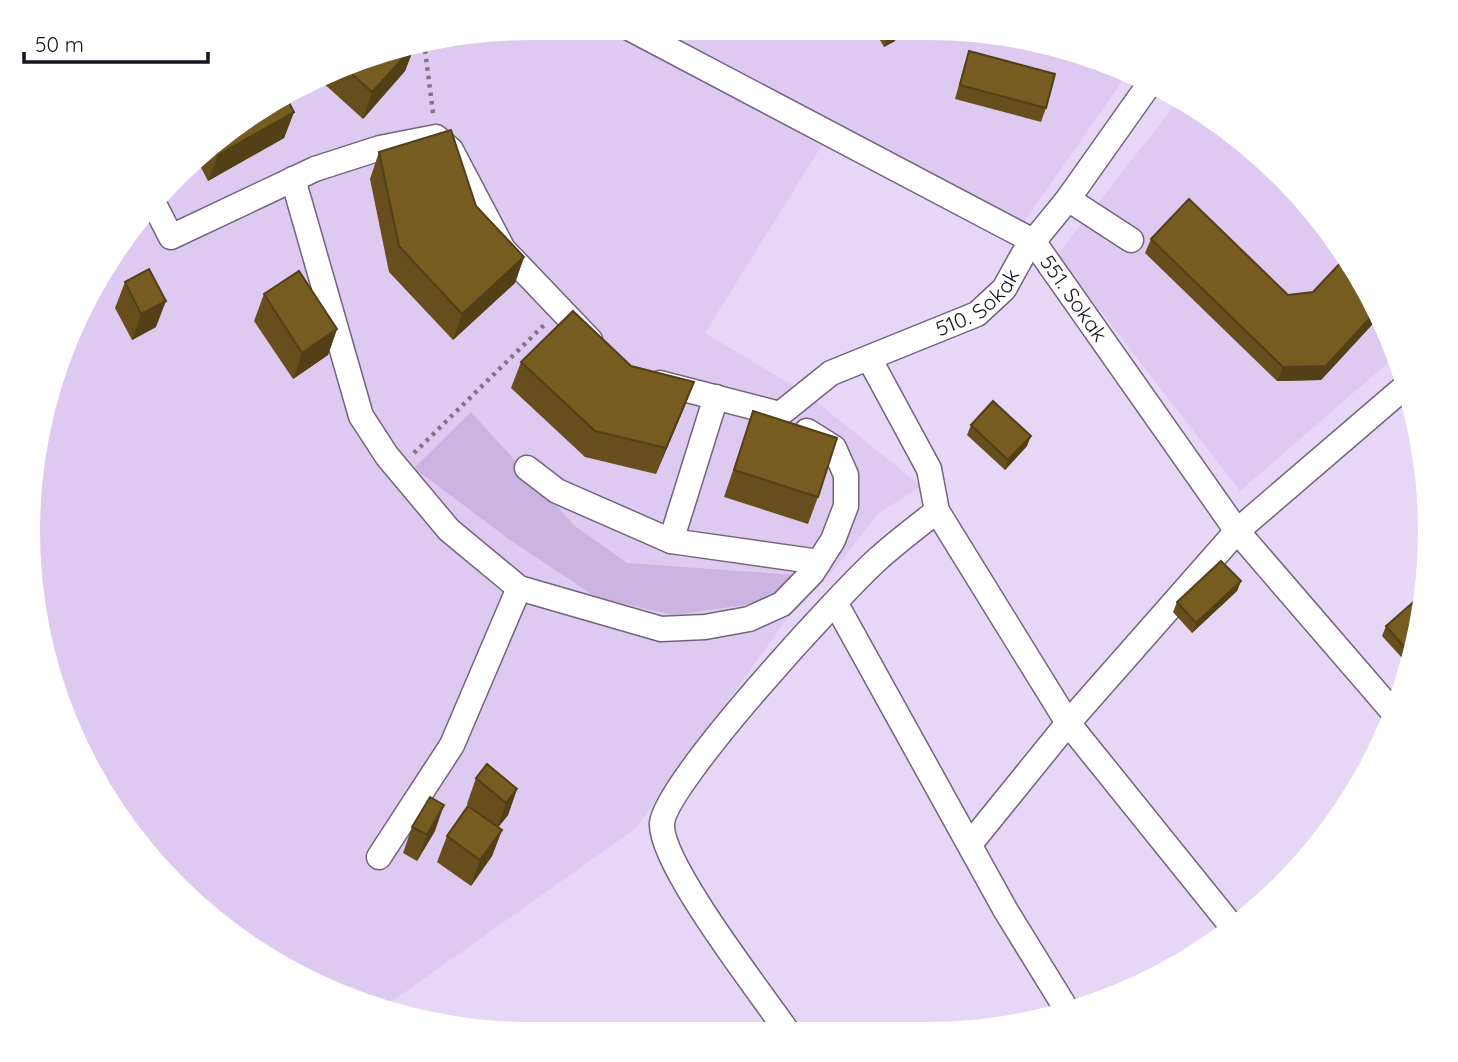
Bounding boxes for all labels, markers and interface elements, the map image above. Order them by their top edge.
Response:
scale bar [24,21,208,65]
text: 50 m [35,31,84,57]
street label: 551. Sokak [1035,250,1114,346]
street label: 510. Sokak [932,264,1025,341]

